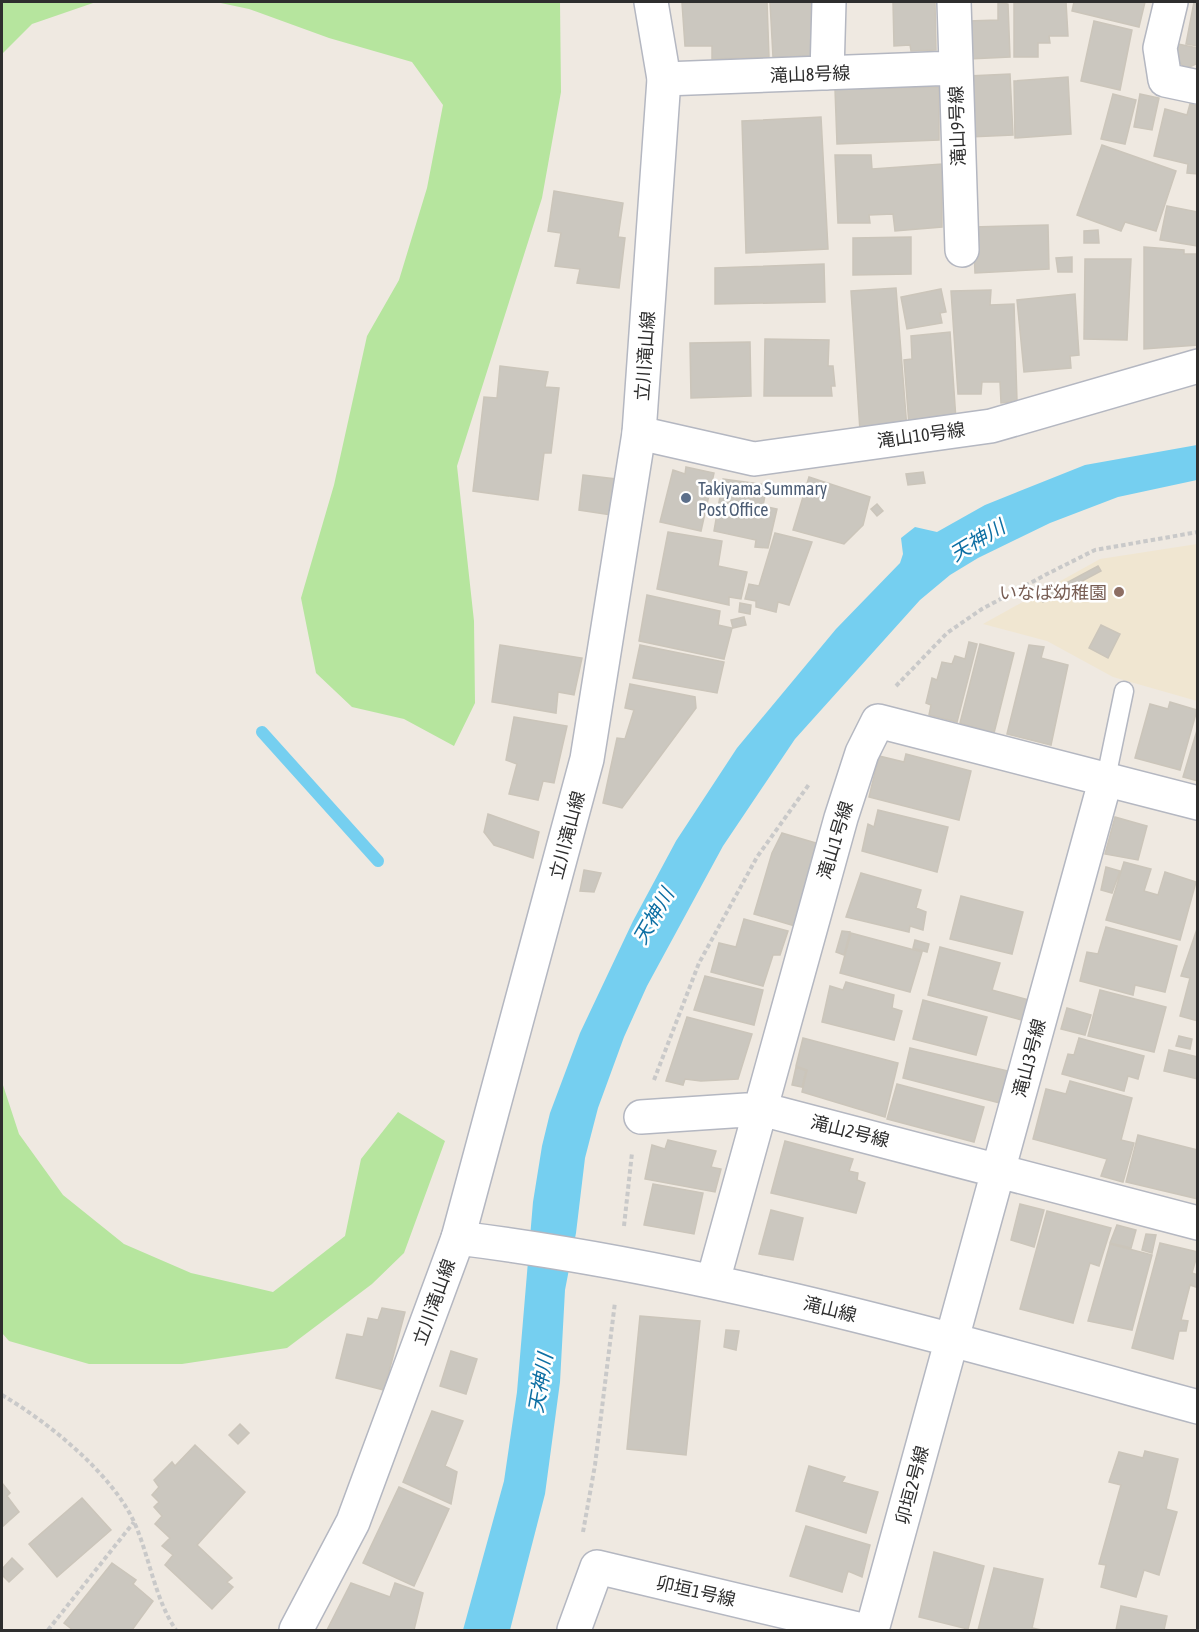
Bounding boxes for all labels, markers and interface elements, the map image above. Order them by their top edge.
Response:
street label: 滝山8号線 [769,62,851,86]
street label: 滝山9号線 [945,85,969,167]
street label: 立川滝山線 [631,310,659,402]
street label: 滝山10号線 [876,418,966,452]
place label: Takiyama Summary Post Office [698,478,827,520]
marker: Takiyama Summary Post Office [679,491,693,505]
water label: 天神川 [945,514,1010,565]
place label: いなば幼稚園 [999,582,1107,603]
marker: いなば幼稚園 [1112,585,1126,599]
street label: 立川滝山線 [545,789,589,881]
street label: 滝山1号線 [813,798,857,882]
water label: 天神川 [628,883,679,948]
street label: 滝山3号線 [1008,1016,1050,1100]
street label: 滝山2号線 [808,1111,892,1151]
street label: 立川滝山線 [409,1256,459,1348]
street label: 滝山線 [801,1292,859,1326]
water label: 天神川 [523,1349,557,1415]
street label: 卯垣2号線 [891,1443,933,1527]
street label: 卯垣1号線 [654,1572,738,1610]

